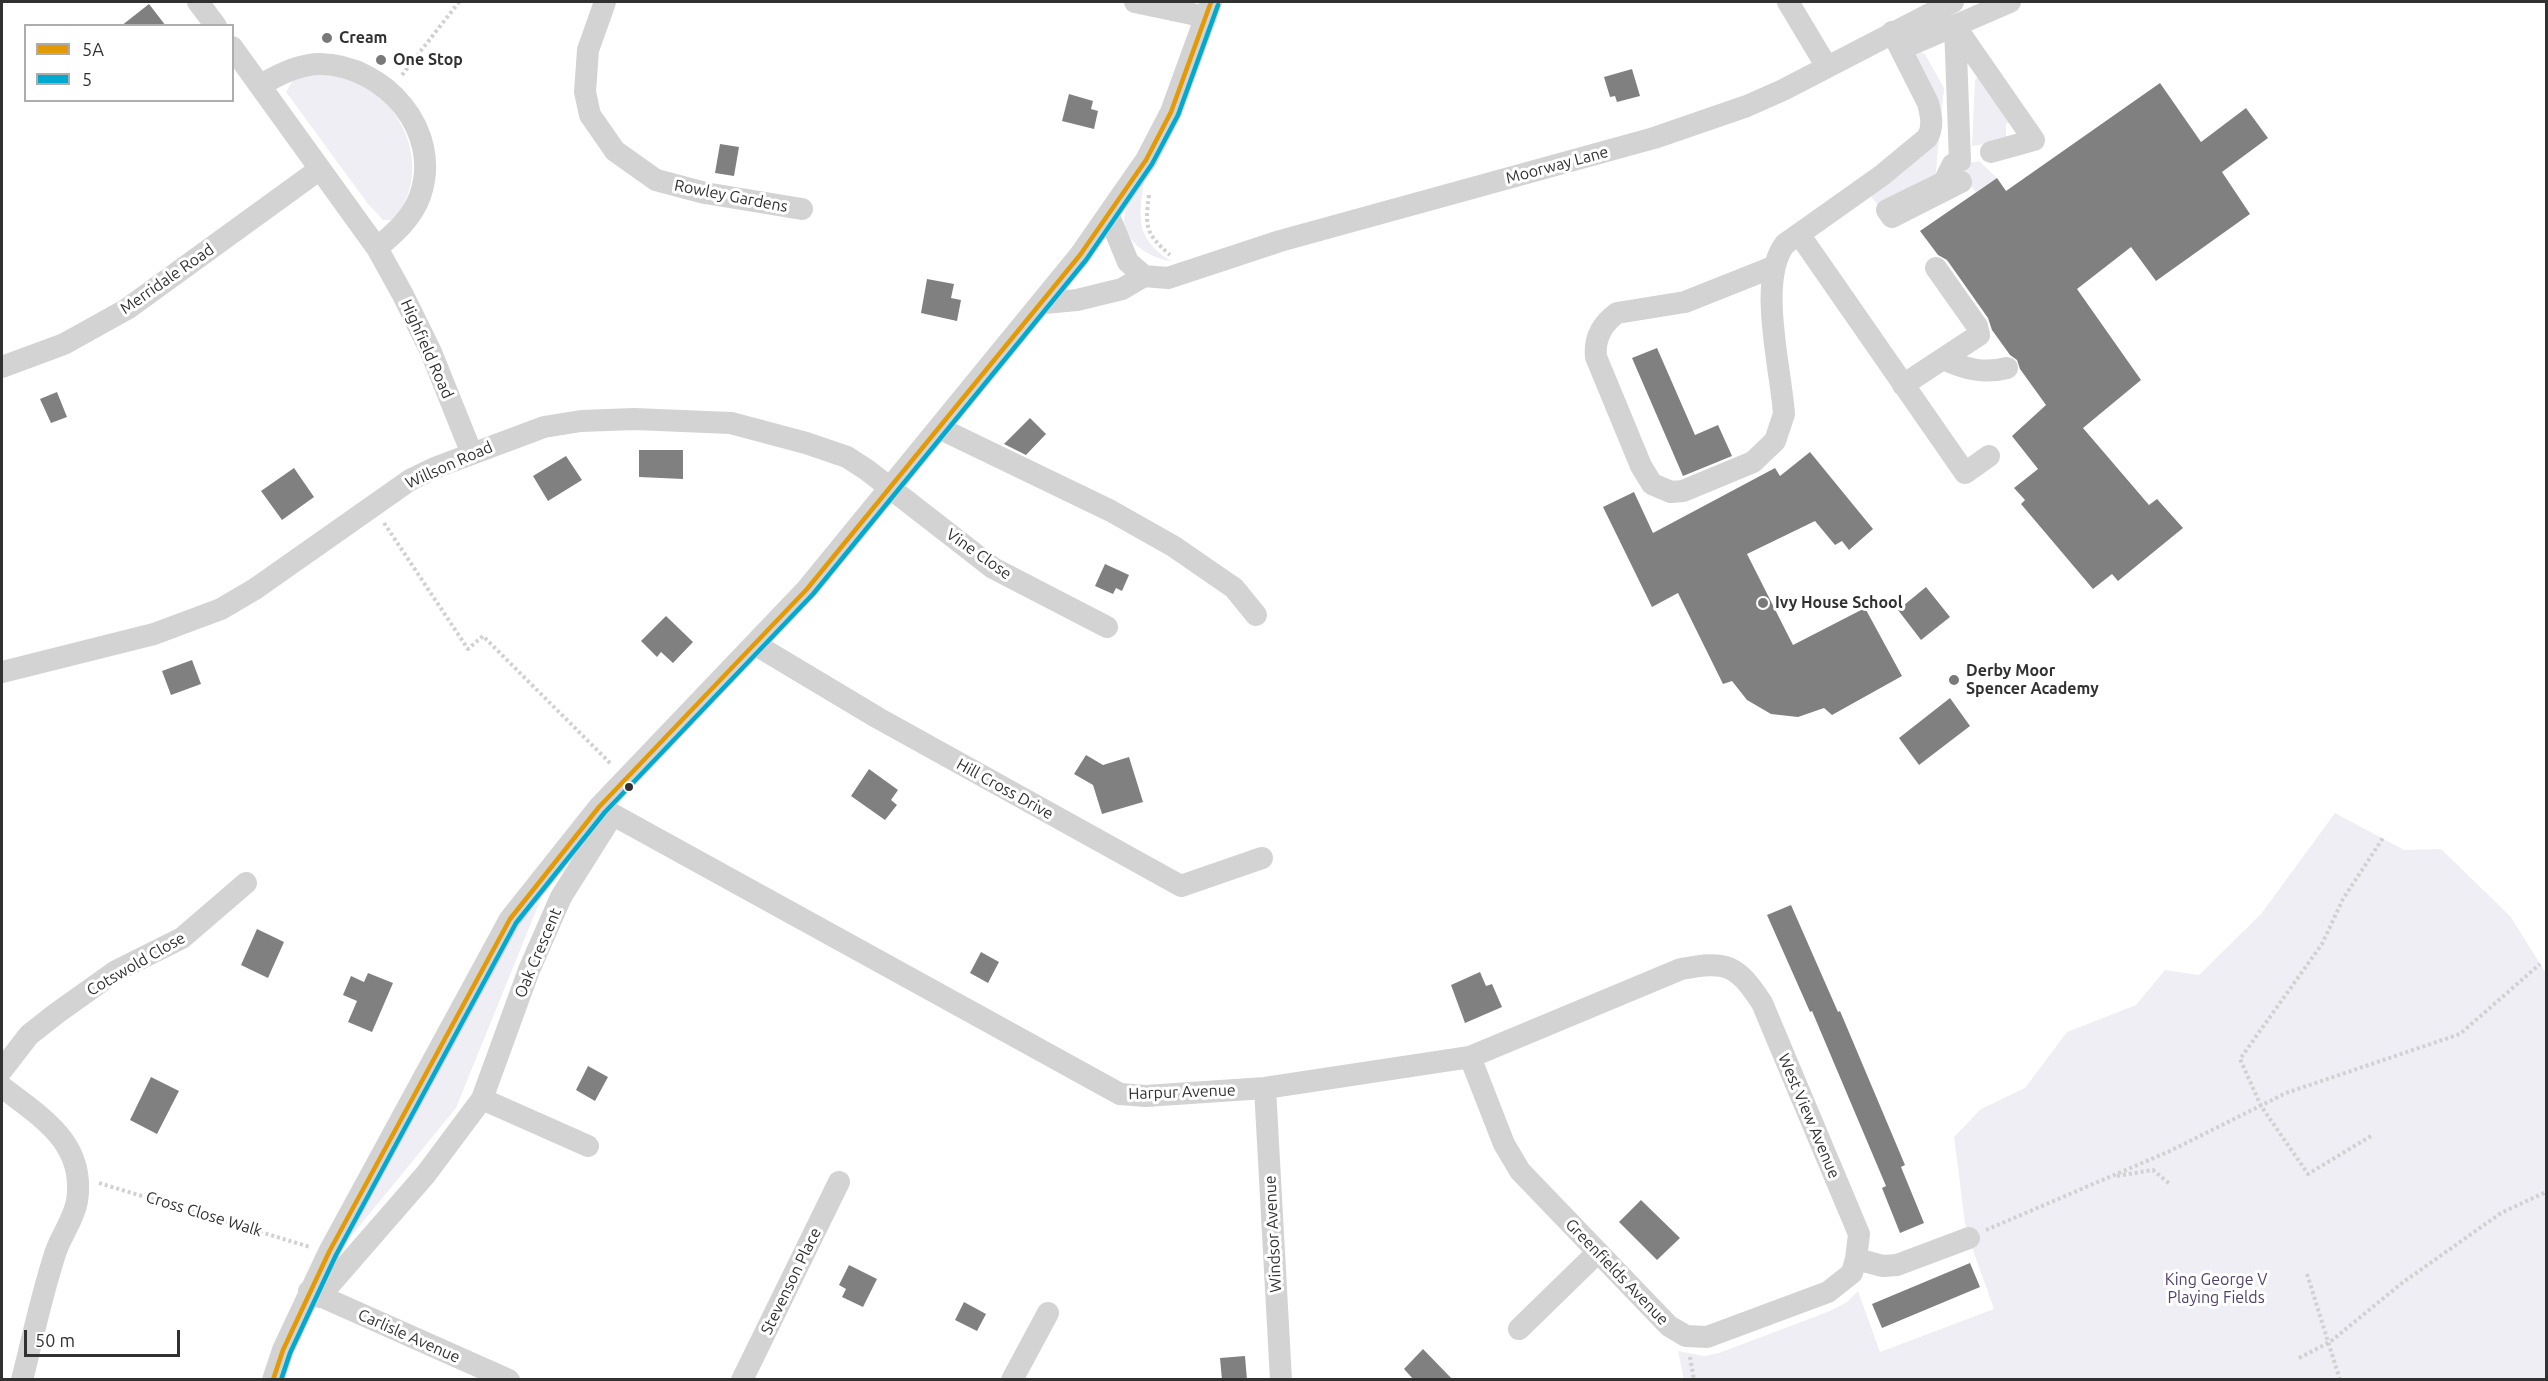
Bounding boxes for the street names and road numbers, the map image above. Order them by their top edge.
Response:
street label: Moorway Lane [1504,142,1610,188]
street label: Rowley Gardens [673,176,789,216]
street label: Merridale Road [116,240,218,318]
street label: Highfield Road [397,297,457,401]
street label: Willson Road [402,437,496,493]
street label: Vine Close [943,525,1015,583]
street label: Hill Cross Drive [953,755,1057,823]
street label: Oak Crescent [510,905,566,1001]
street label: Cotswold Close [83,928,189,1000]
street label: West View Avenue [1774,1051,1844,1181]
street label: Harpur Avenue [1128,1081,1236,1103]
street label: Windsor Avenue [1260,1175,1286,1293]
street label: Cross Close Walk [144,1187,264,1241]
street label: Greenfields Avenue [1561,1215,1673,1329]
street label: Stevenson Place [757,1224,825,1338]
street label: Carlisle Avenue [355,1305,463,1367]

